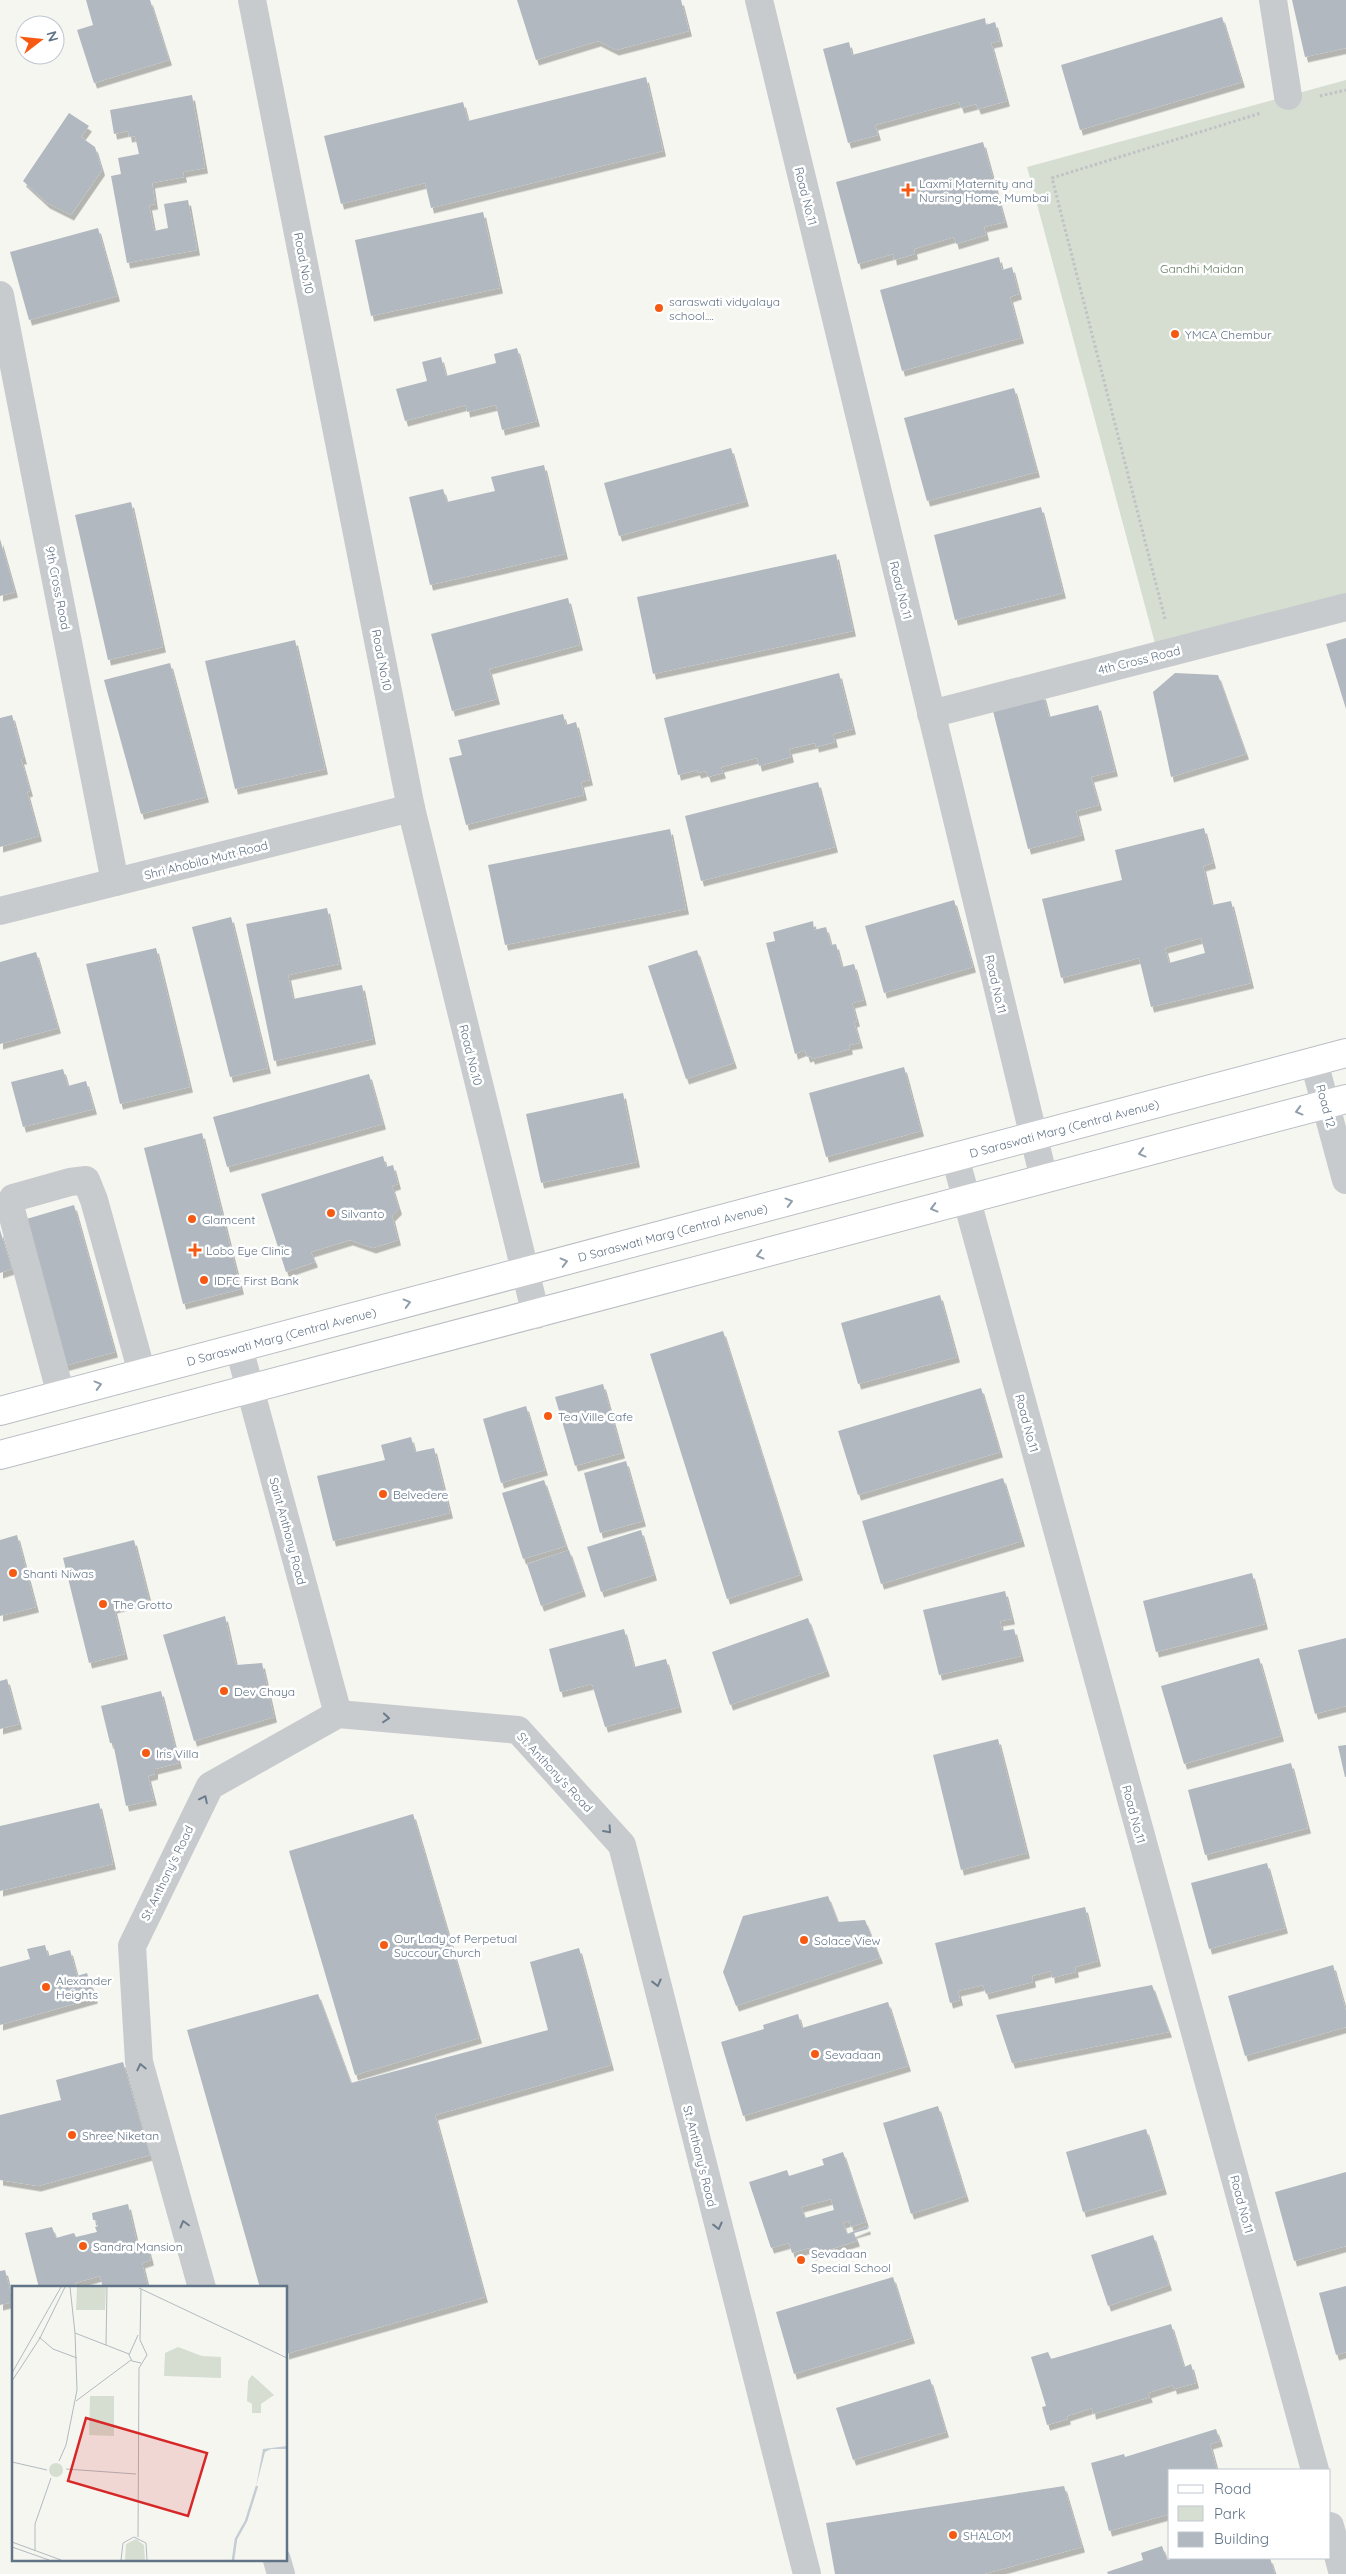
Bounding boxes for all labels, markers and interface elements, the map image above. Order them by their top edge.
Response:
north arrow [15,15,65,65]
text: N [42,29,63,44]
street label: Road No.11 [792,165,820,227]
place label: Laxmi Maternity and Nursing Home, Mumbai [919,176,1049,205]
marker: Laxmi Maternity and Nursing Home, Mumbai [901,183,915,197]
street label: Road No.10 [291,231,317,295]
park label: Gandhi Maidan [1160,261,1244,276]
place label: saraswati vidyalaya school.... [669,294,780,323]
marker: saraswati vidyalaya school.... [653,302,665,314]
place label: YMCA Chembur [1185,327,1272,342]
marker: YMCA Chembur [1169,328,1181,340]
street label: 9th Cross Road [43,545,73,631]
street label: Road No.11 [887,559,915,621]
street label: Road No.10 [369,628,395,692]
street label: 4th Cross Road [1096,643,1182,677]
street label: Shri Ahobila Mutt Road [143,837,269,883]
street label: Road No.11 [982,953,1010,1015]
street label: Road No.10 [456,1023,486,1087]
street label: Road 12 [1313,1083,1339,1130]
street label: D Saraswati Marg (Central Avenue) [968,1096,1160,1160]
one-way arrow [1294,1105,1303,1116]
one-way arrow [1137,1147,1146,1158]
one-way arrow [784,1197,792,1207]
street label: D Saraswati Marg (Central Avenue) [576,1200,769,1264]
one-way arrow [931,1203,939,1213]
place label: Silvanto [341,1206,385,1221]
marker: Silvanto [325,1207,337,1219]
place label: Glamcent [202,1212,255,1227]
marker: Glamcent [186,1213,198,1225]
marker: Lobo Eye Clinic [188,1243,202,1257]
place label: Lobo Eye Clinic [206,1243,290,1258]
one-way arrow [757,1249,765,1259]
one-way arrow [560,1257,568,1267]
place label: IDFC First Bank [214,1273,299,1288]
marker: IDFC First Bank [198,1274,210,1286]
one-way arrow [403,1299,411,1309]
street label: D Saraswati Marg (Central Avenue) [185,1304,378,1369]
one-way arrow [93,1381,101,1391]
street label: Road No.11 [1012,1392,1042,1454]
place label: Tea Ville Cafe [558,1409,633,1424]
marker: Tea Ville Cafe [542,1410,554,1422]
street label: Saint Anthony Road [266,1476,310,1586]
place label: Belvedere [393,1487,449,1502]
marker: Belvedere [377,1488,389,1500]
place label: Shanti Niwas [23,1566,94,1581]
marker: Shanti Niwas [7,1567,19,1579]
place label: The Grotto [113,1597,172,1612]
marker: The Grotto [97,1598,109,1610]
place label: Dev Chaya [234,1684,295,1699]
marker: Dev Chaya [218,1685,230,1697]
one-way arrow [383,1712,391,1723]
street label: St. Anthony's Road [514,1729,596,1815]
place label: Iris Villa [156,1746,198,1761]
marker: Iris Villa [140,1747,152,1759]
street label: Road No.11 [1119,1783,1149,1845]
one-way arrow [198,1796,208,1805]
street label: St. Anthony's Road [138,1823,196,1923]
one-way arrow [603,1825,612,1834]
place label: Our Lady of Perpetual Succour Church [394,1931,517,1960]
place label: Solace View [814,1933,881,1948]
marker: Solace View [798,1934,810,1946]
marker: Our Lady of Perpetual Succour Church [378,1939,390,1951]
place label: Alexander Heights [56,1973,112,2002]
one-way arrow [651,1979,662,1988]
marker: Alexander Heights [40,1981,52,1993]
place label: Sevadaan [825,2047,881,2062]
marker: Sevadaan [809,2048,821,2060]
one-way arrow [136,2063,147,2072]
street label: St. Anthony's Road [680,2104,720,2208]
place label: Shree Niketan [82,2128,159,2143]
marker: Shree Niketan [66,2129,78,2141]
street label: Road No.11 [1227,2173,1257,2235]
one-way arrow [179,2219,190,2228]
one-way arrow [712,2221,723,2230]
place label: Sandra Mansion [93,2239,183,2254]
marker: Sandra Mansion [77,2240,89,2252]
place label: Sevadaan Special School [811,2246,891,2275]
marker: Sevadaan Special School [795,2254,807,2266]
inset map [12,2286,288,2562]
legend [1168,2469,1331,2559]
text: Road [1214,2479,1251,2498]
text: Park [1214,2504,1246,2523]
place label: SHALOM [963,2528,1012,2543]
marker: SHALOM [947,2529,959,2541]
text: Building [1214,2529,1269,2548]

